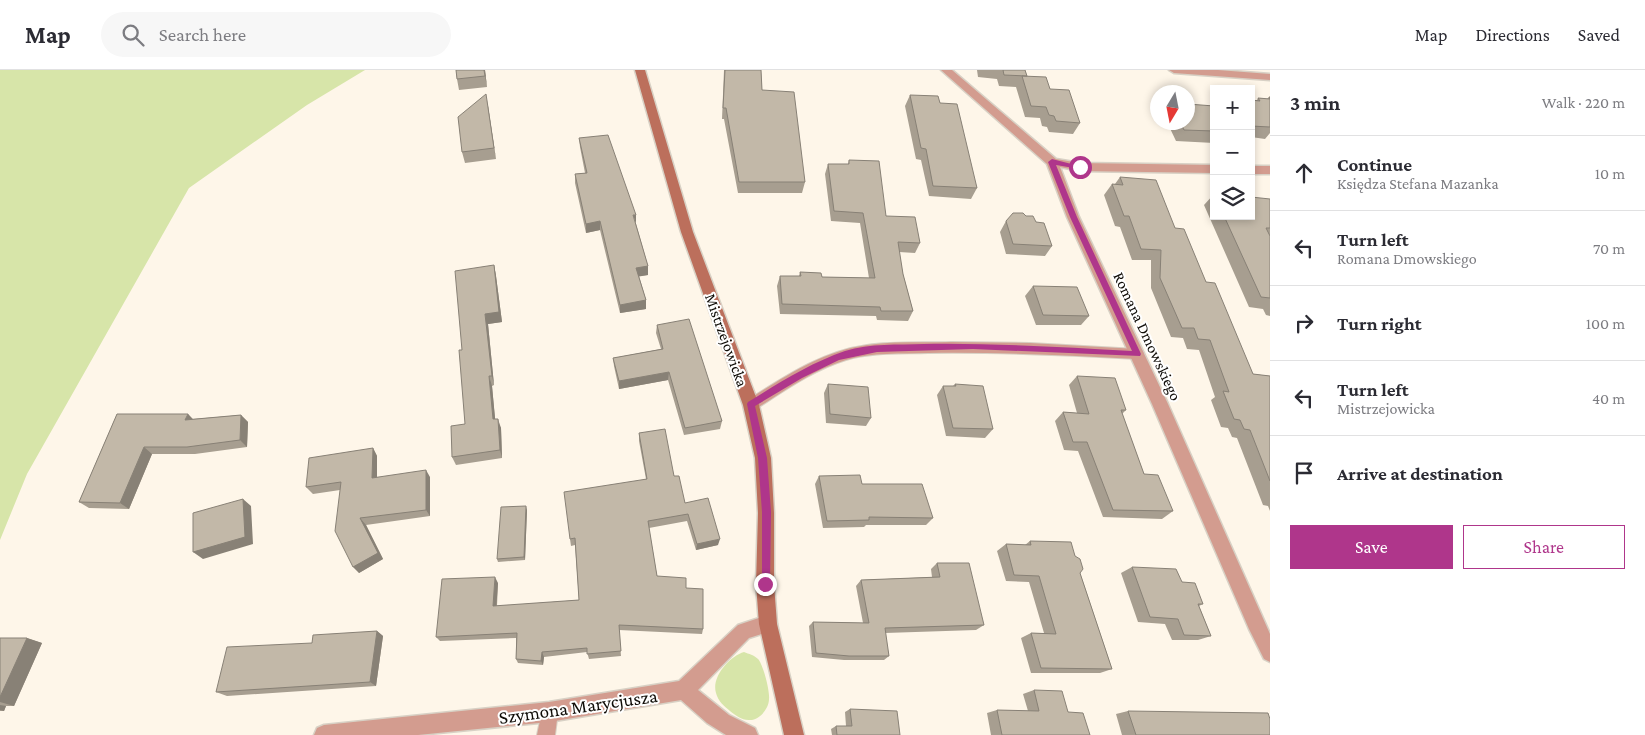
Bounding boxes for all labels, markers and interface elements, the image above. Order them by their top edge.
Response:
search box [101,12,451,57]
text: Map [25,21,71,48]
icon: search [119,21,147,49]
text: Search here [159,24,246,45]
text: Map [1415,25,1447,45]
text: Directions [1475,25,1550,45]
text: Saved [1578,25,1620,45]
north arrow [1150,85,1195,130]
map controls [1210,85,1255,220]
button: + [1210,85,1255,130]
text: 3 min [1290,91,1340,115]
text: Walk · 220 m [1542,94,1625,111]
button: − [1210,130,1255,175]
text: Continue [1337,154,1412,175]
route start [1069,156,1092,179]
icon: ahead [1290,159,1318,187]
text: 10 m [1595,165,1625,182]
button: layers [1210,175,1255,220]
text: Księdza Stefana Mazanka [1337,175,1499,192]
text: Turn left [1337,229,1409,250]
icon: left [1290,234,1318,262]
text: 70 m [1593,240,1625,257]
text: Romana Dmowskiego [1337,250,1477,267]
street label: Romana Dmowskiego [1109,269,1185,404]
street label: Mistrzejowicka [701,291,751,390]
icon: right [1290,309,1318,337]
text: Turn right [1337,313,1422,334]
text: 100 m [1586,315,1625,332]
text: Turn left [1337,379,1409,400]
icon: left [1290,384,1318,412]
text: 40 m [1592,390,1625,407]
text: Mistrzejowicka [1337,400,1435,417]
icon: arrive [1290,459,1318,487]
text: Arrive at destination [1337,463,1503,484]
button: Save [1290,525,1453,569]
button: Share [1463,525,1625,569]
route end [754,573,777,596]
street label: Szymona Marycjusza [497,685,659,729]

